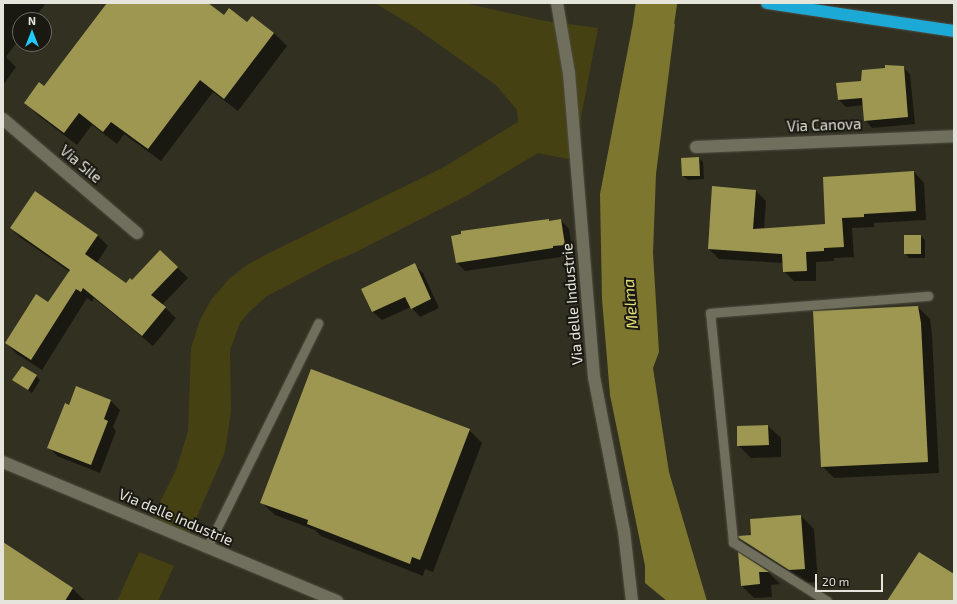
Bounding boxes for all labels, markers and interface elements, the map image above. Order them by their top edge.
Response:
north arrow [12,12,52,52]
text: N [28,14,36,27]
street label: Via Canova [786,115,862,135]
street label: Via Sile [56,141,106,187]
street label: Via delle Industrie [558,242,586,366]
water label: Melma [618,278,642,330]
street label: Via delle Industrie [116,485,236,549]
scale bar [817,566,885,592]
text: 20 m [822,574,849,588]

